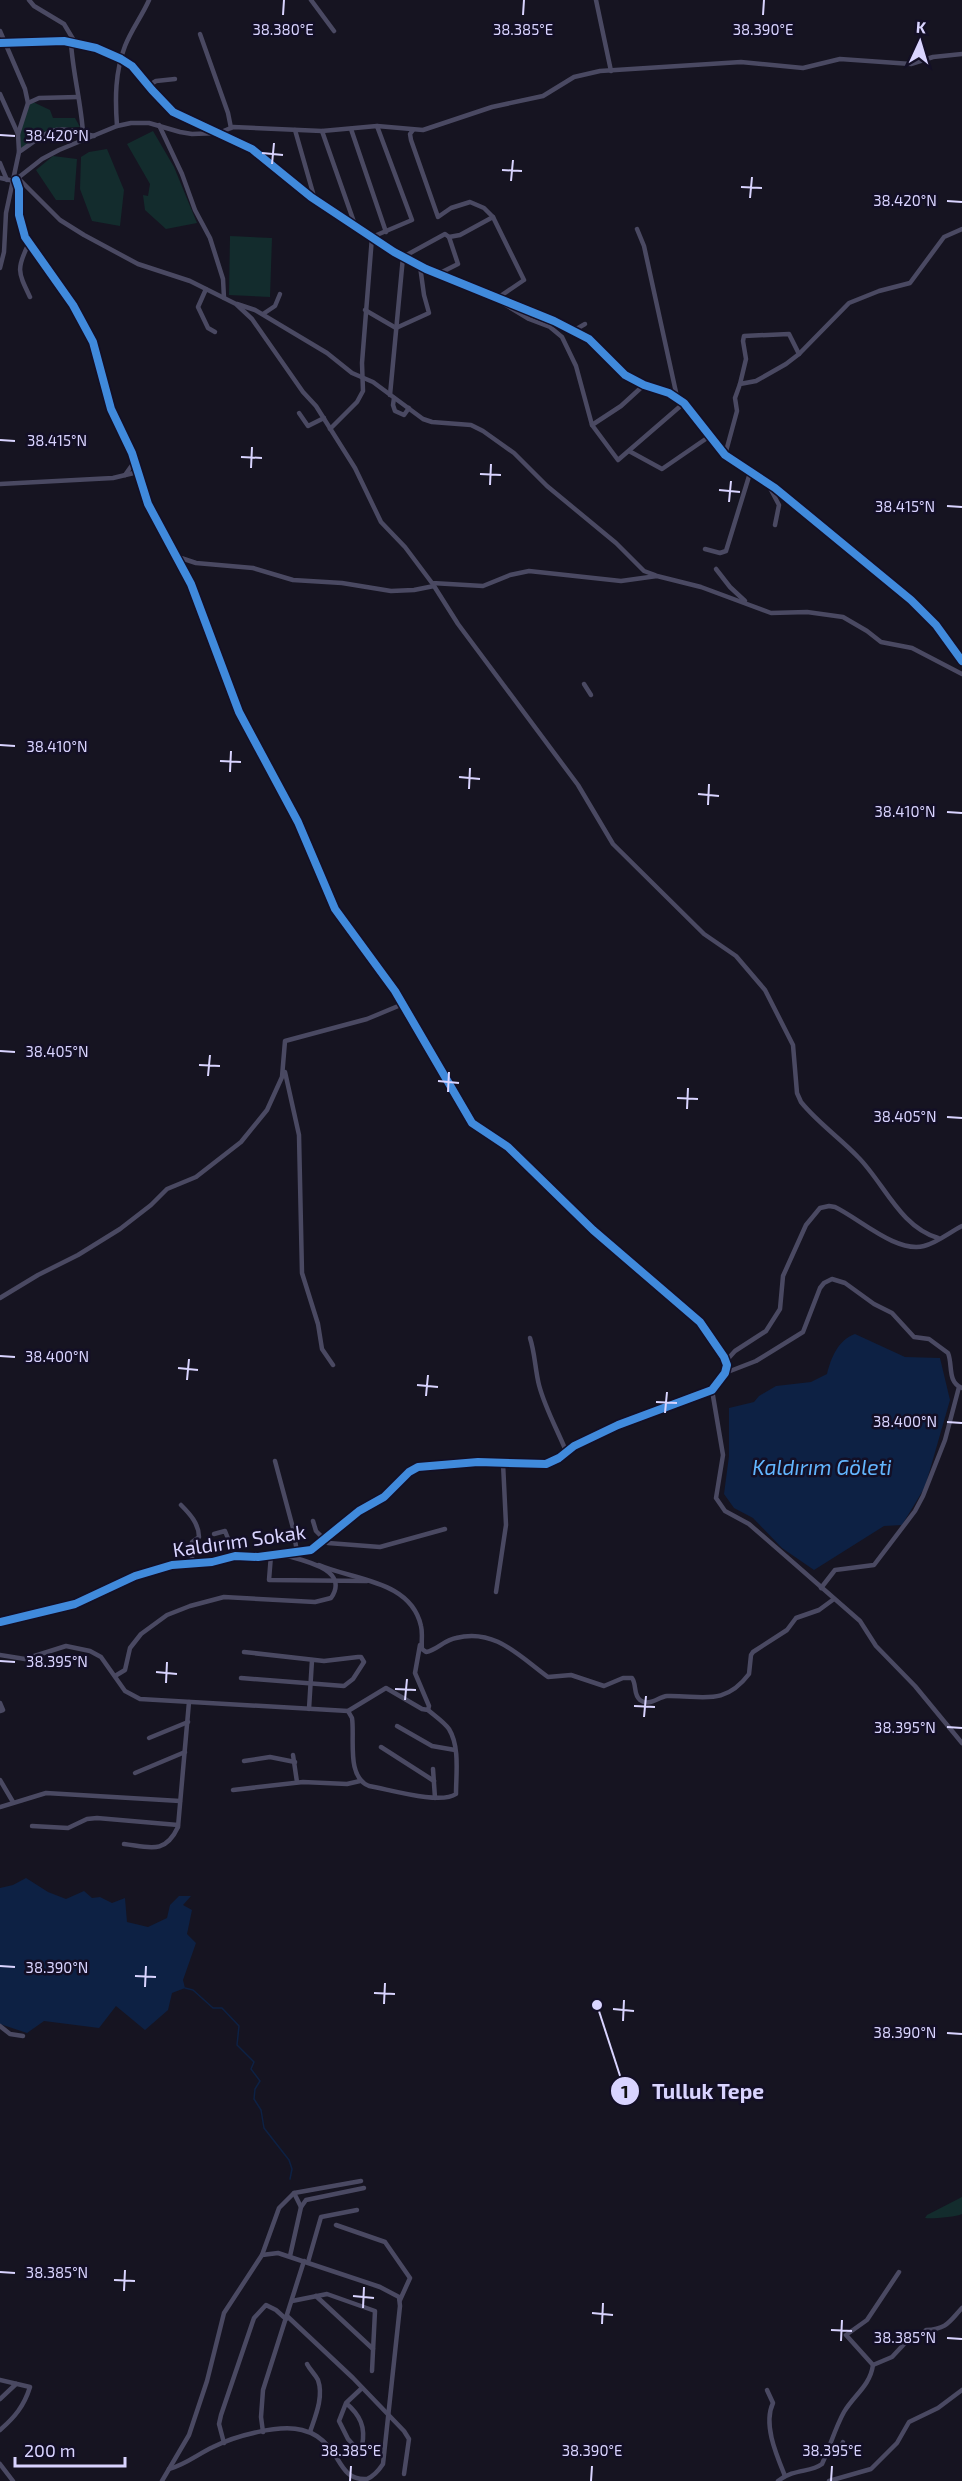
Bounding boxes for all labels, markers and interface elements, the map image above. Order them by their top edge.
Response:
north arrow [890,12,950,72]
text: K [915,17,928,36]
text: 38.380°E [252,20,314,38]
text: 38.385°E [493,20,553,38]
text: 38.390°E [733,20,793,38]
text: 38.420°N [25,126,89,144]
text: 38.420°N [873,191,937,209]
text: 38.415°N [27,431,87,449]
text: 38.415°N [875,497,935,515]
text: 38.410°N [26,737,88,755]
text: 38.410°N [874,802,936,820]
text: 38.405°N [25,1042,89,1060]
text: 38.405°N [873,1107,937,1125]
text: 38.400°N [25,1347,89,1365]
text: 38.400°N [873,1412,937,1430]
water label: Kaldırım Göleti [752,1454,892,1479]
street label: Kaldırım Sokak [171,1519,307,1561]
text: 38.395°N [26,1652,88,1670]
text: 38.395°N [874,1718,936,1736]
text: 38.390°N [26,1958,88,1976]
text: 38.390°N [874,2023,936,2041]
callout: Tulluk Tepe [610,2072,777,2111]
text: Tulluk Tepe [652,2078,764,2103]
text: 1 [621,2080,629,2102]
text: 38.385°N [26,2263,88,2281]
text: 38.385°N [874,2328,936,2346]
scale bar [15,2430,124,2468]
text: 200 m [24,2439,76,2461]
text: 38.385°E [321,2441,381,2459]
text: 38.390°E [562,2441,622,2459]
text: 38.395°E [802,2441,862,2459]

